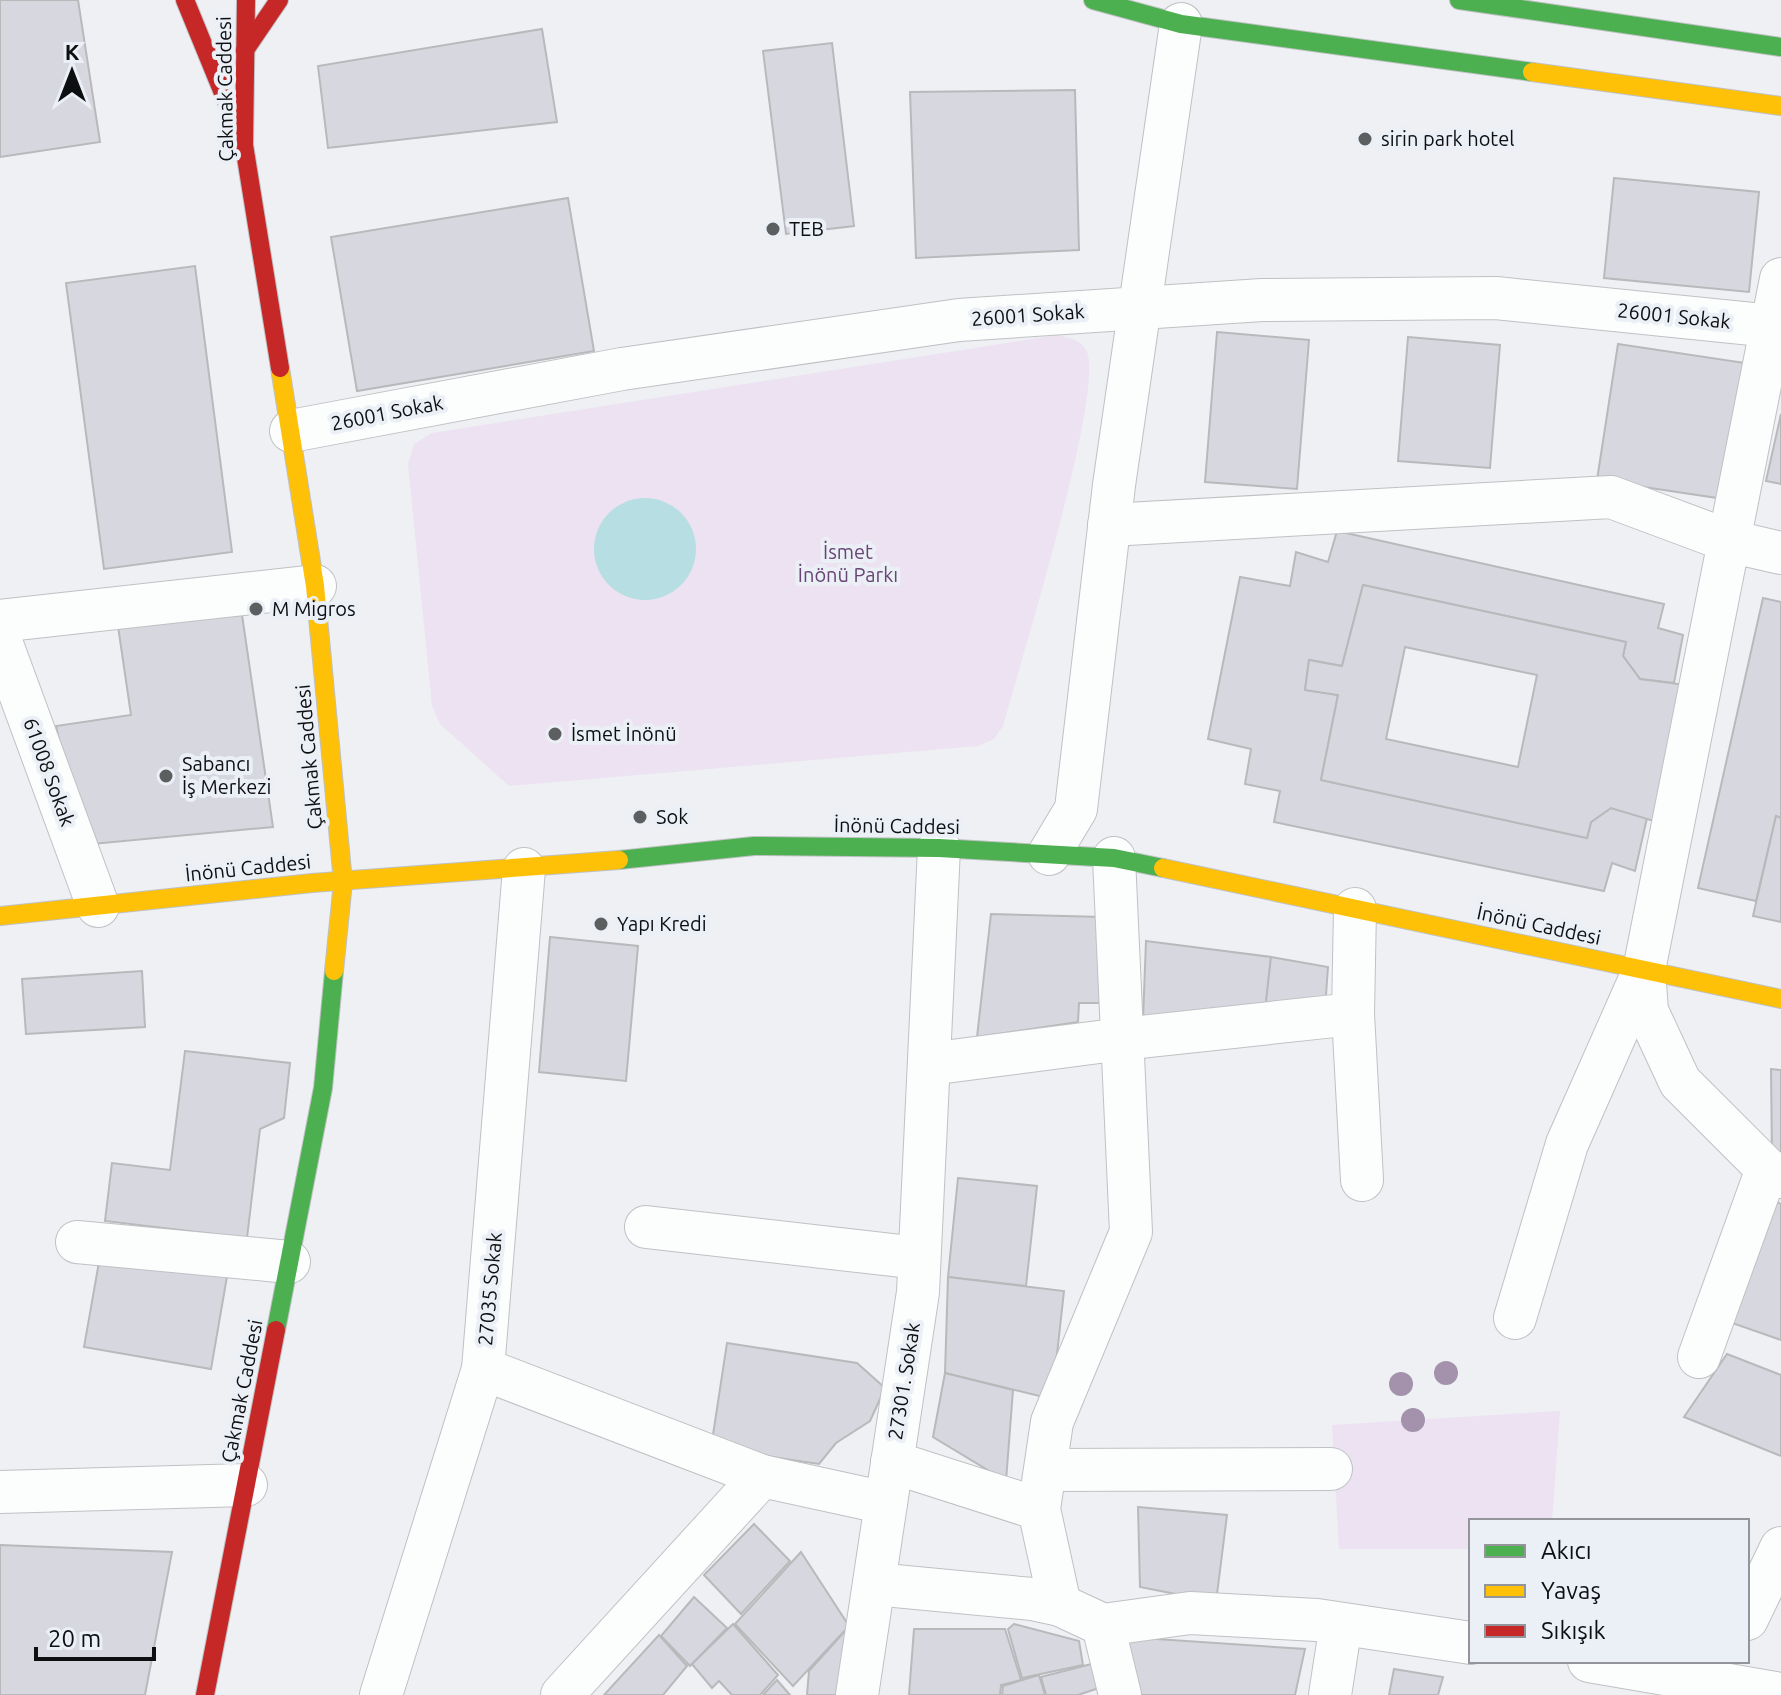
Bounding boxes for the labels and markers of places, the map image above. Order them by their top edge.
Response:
place label: sirin park hotel [1381,127,1514,150]
marker: sirin park hotel [1356,130,1374,148]
place label: TEB [789,217,824,240]
marker: TEB [764,220,782,238]
place label: M Migros [272,597,356,620]
marker: M Migros [247,600,265,618]
place label: İsmet İnönü [571,722,677,745]
marker: İsmet İnönü [546,725,564,743]
place label: Sabancı İş Merkezi [182,752,271,798]
marker: Sabancı İş Merkezi [157,767,175,785]
place label: Sok [656,805,688,828]
marker: Sok [631,808,649,826]
place label: Yapı Kredi [617,912,707,935]
marker: Yapı Kredi [592,915,610,933]

